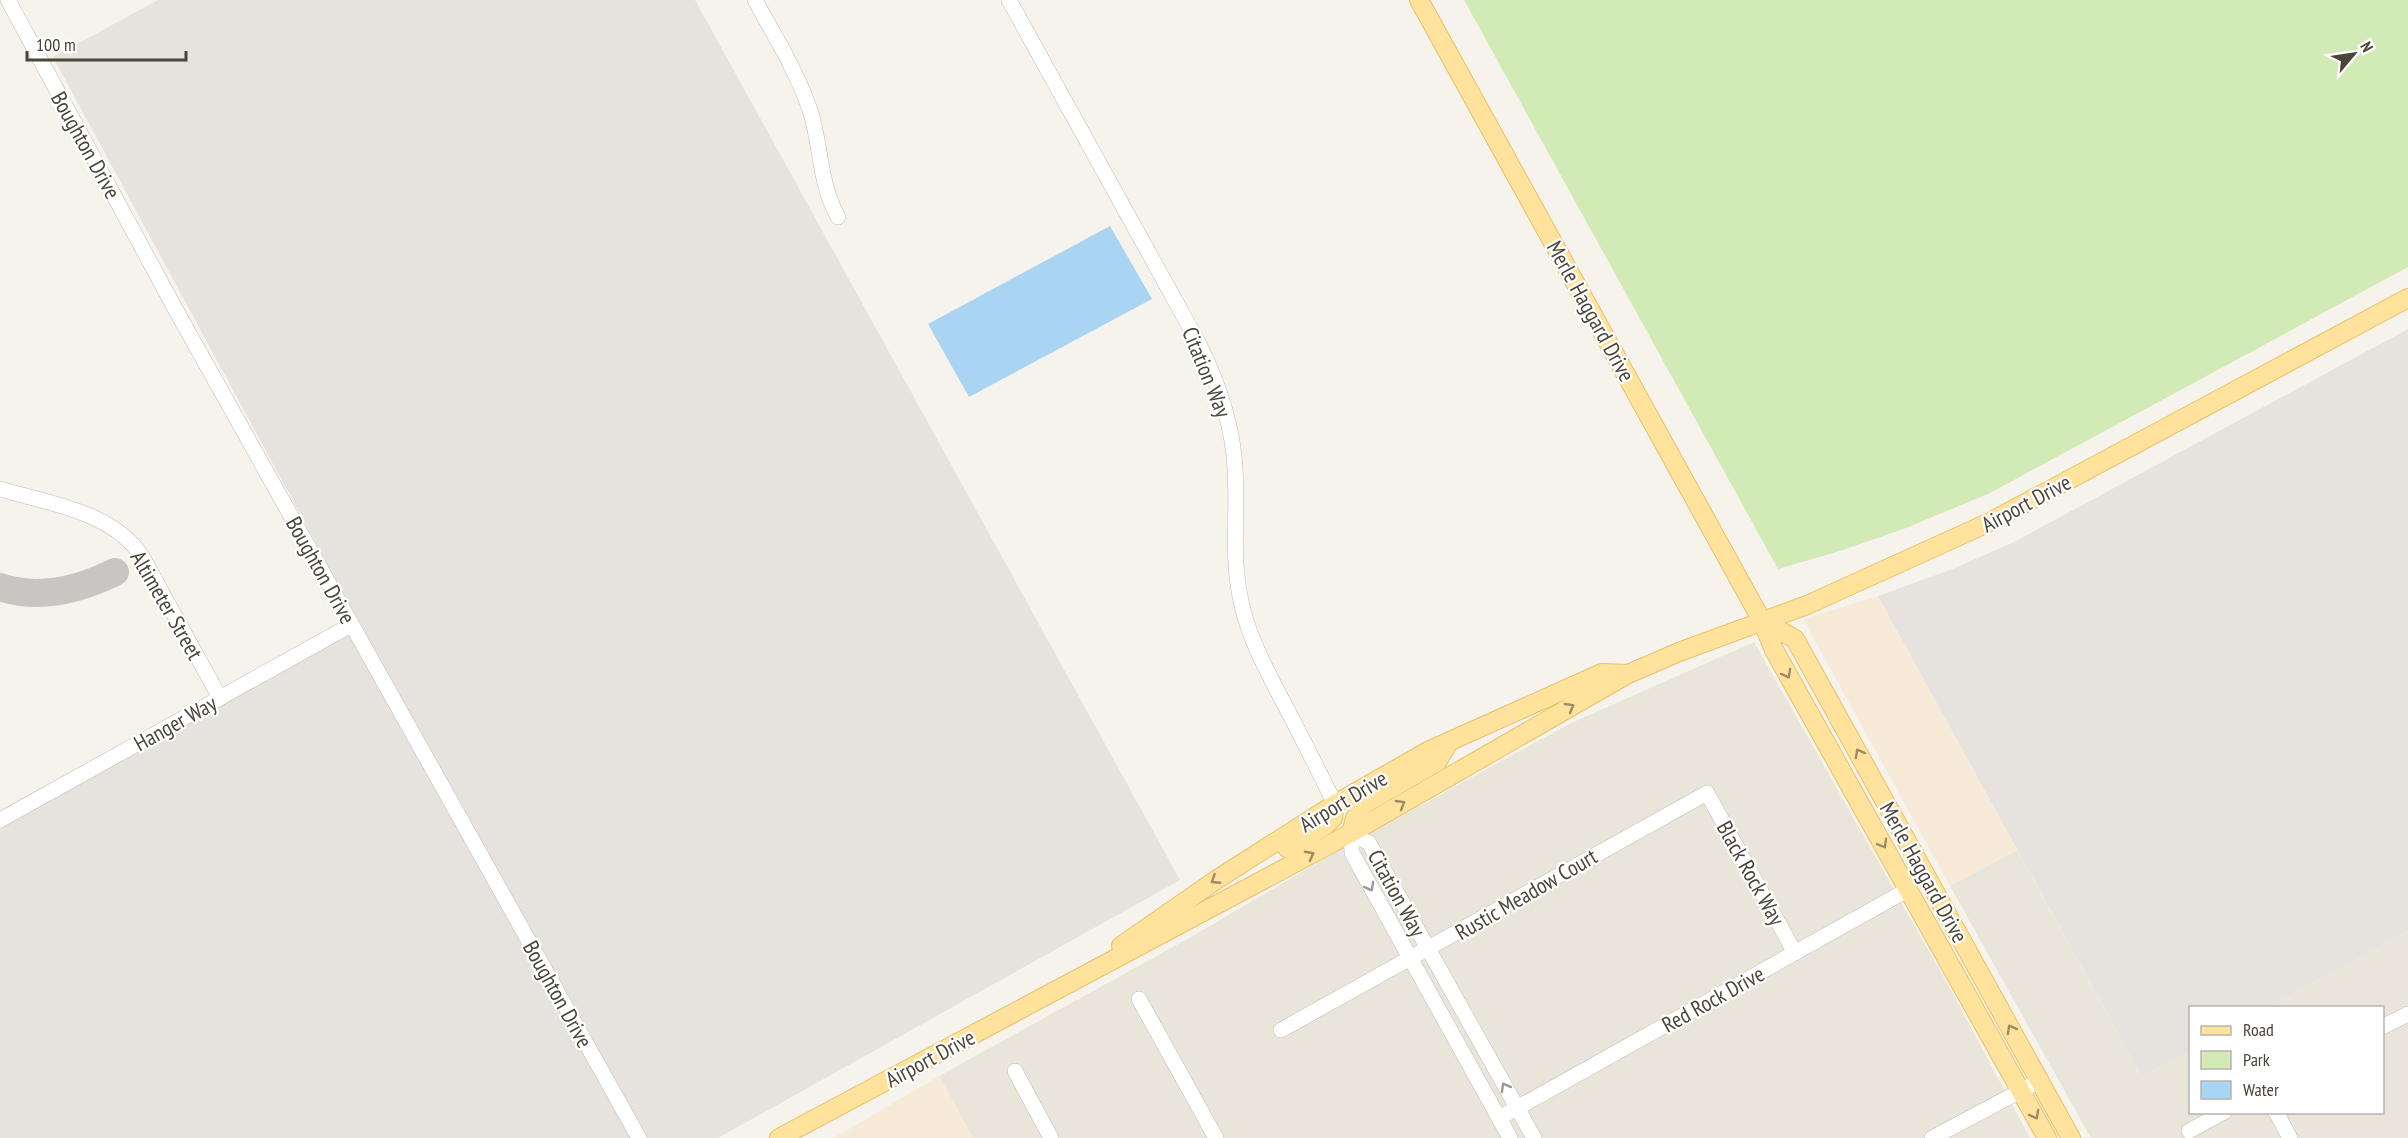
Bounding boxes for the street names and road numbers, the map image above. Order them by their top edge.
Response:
street label: Boughton Drive [45,86,127,204]
street label: Merle Haggard Drive [1541,236,1641,386]
street label: Citation Way [1176,323,1238,422]
street label: Airport Drive [1976,468,2076,538]
street label: Boughton Drive [280,511,362,629]
street label: Altimeter Street [125,546,209,664]
street label: Hanger Way [129,689,222,757]
street label: Airport Drive [1294,764,1392,838]
street label: Merle Haggard Drive [1874,797,1974,947]
street label: Black Rock Way [1711,816,1792,931]
street label: Rustic Meadow Court [1450,842,1602,946]
street label: Citation Way [1362,845,1433,942]
street label: Boughton Drive [517,935,599,1053]
street label: Red Rock Drive [1657,959,1769,1039]
street label: Airport Drive [880,1023,980,1093]

